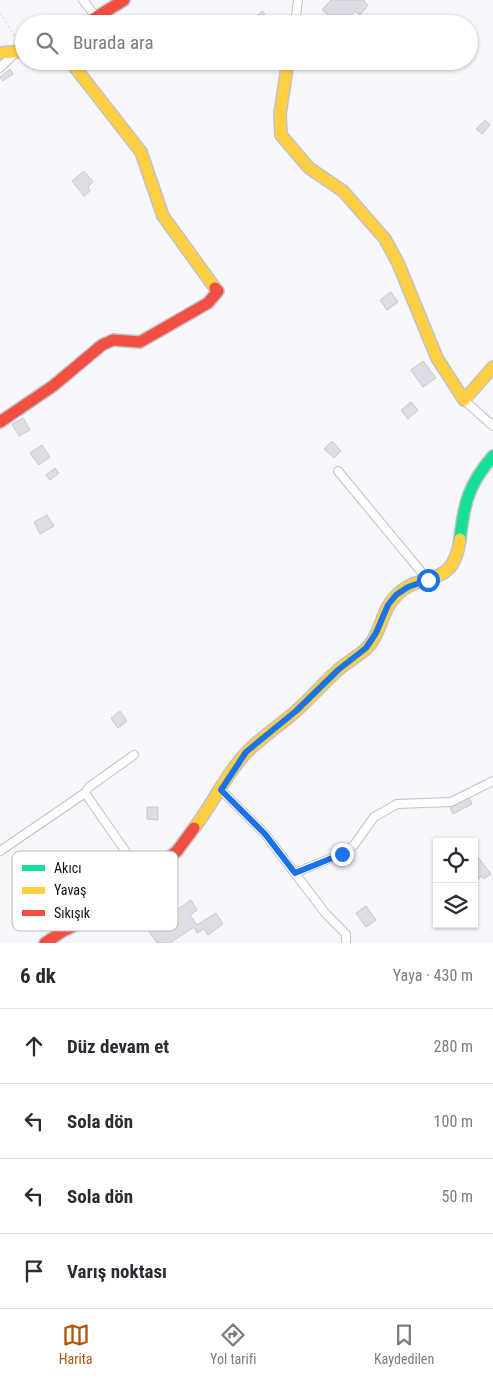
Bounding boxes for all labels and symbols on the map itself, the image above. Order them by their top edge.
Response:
route start [417,569,440,592]
route end [331,843,354,866]
legend [12,851,178,931]
text: Akıcı [54,860,81,876]
text: Yavaş [54,882,86,898]
text: Sıkışık [54,905,91,921]

